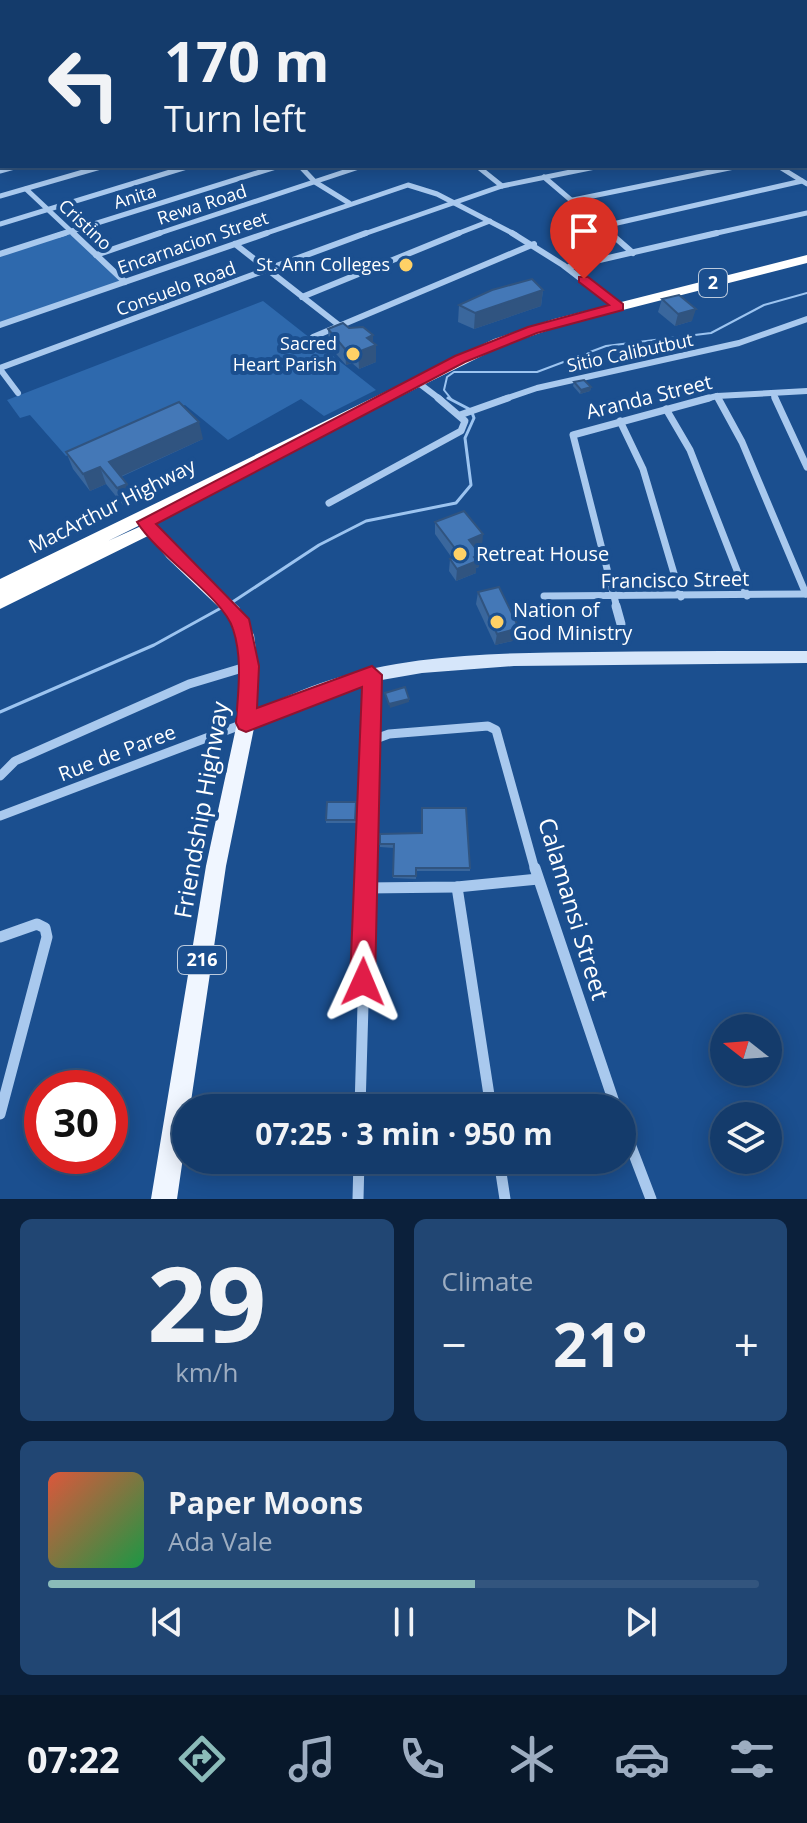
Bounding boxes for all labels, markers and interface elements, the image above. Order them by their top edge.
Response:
text: 170 m [164,22,330,98]
icon: left [32,32,136,136]
text: Turn left [164,94,306,143]
street label: Anita [110,178,159,214]
street label: Rewa Road [154,178,250,230]
street label: Cristino [54,193,118,255]
pin [550,197,618,279]
street label: Encarnacion Street [114,205,271,279]
icon: arrive [562,209,606,253]
place label: St. Ann Colleges [256,252,390,276]
street label: Consuelo Road [112,255,239,321]
marker: St. Ann Colleges [397,256,415,274]
road number: 2 [699,269,727,297]
street label: Sitio Calibutbut [565,327,695,377]
place label: Sacred Heart Parish [233,331,337,376]
marker: Sacred Heart Parish [344,345,362,363]
street label: Aranda Street [583,368,715,425]
street label: MacArthur Highway [24,451,201,559]
place label: Retreat House [476,540,609,567]
marker: Retreat House [451,545,469,563]
street label: Francisco Street [600,565,750,594]
place label: Nation of God Ministry [513,596,633,646]
marker: Nation of God Ministry [488,613,506,631]
street label: Friendship Highway [165,698,236,921]
street label: Rue de Paree [54,718,179,787]
street label: Calamansi Street [531,813,618,1004]
position arrow [321,940,405,1024]
road number: 216 [178,946,226,974]
north arrow [710,1014,782,1086]
map controls [710,1014,782,1174]
speed limit sign: 30 [24,1070,128,1174]
button: layers [710,1102,782,1174]
text: 07:25 · 3 min · 950 m [255,1113,553,1154]
text: 29 [147,1231,266,1372]
text: Climate [442,1263,533,1299]
text: 21° [553,1303,647,1385]
text: − [442,1314,467,1374]
text: + [734,1314,759,1374]
text: km/h [175,1354,238,1390]
text: Paper Moons [168,1482,363,1523]
text: Ada Vale [168,1523,273,1559]
icon: previous [145,1600,189,1644]
icon: pause [382,1600,426,1644]
icon: next [619,1600,663,1644]
icon: directions [174,1731,230,1787]
icon: music [284,1731,340,1787]
icon: phone [394,1731,450,1787]
icon: climate [504,1731,560,1787]
icon: car [614,1731,670,1787]
icon: filters [724,1731,780,1787]
text: 07:22 [27,1735,120,1784]

